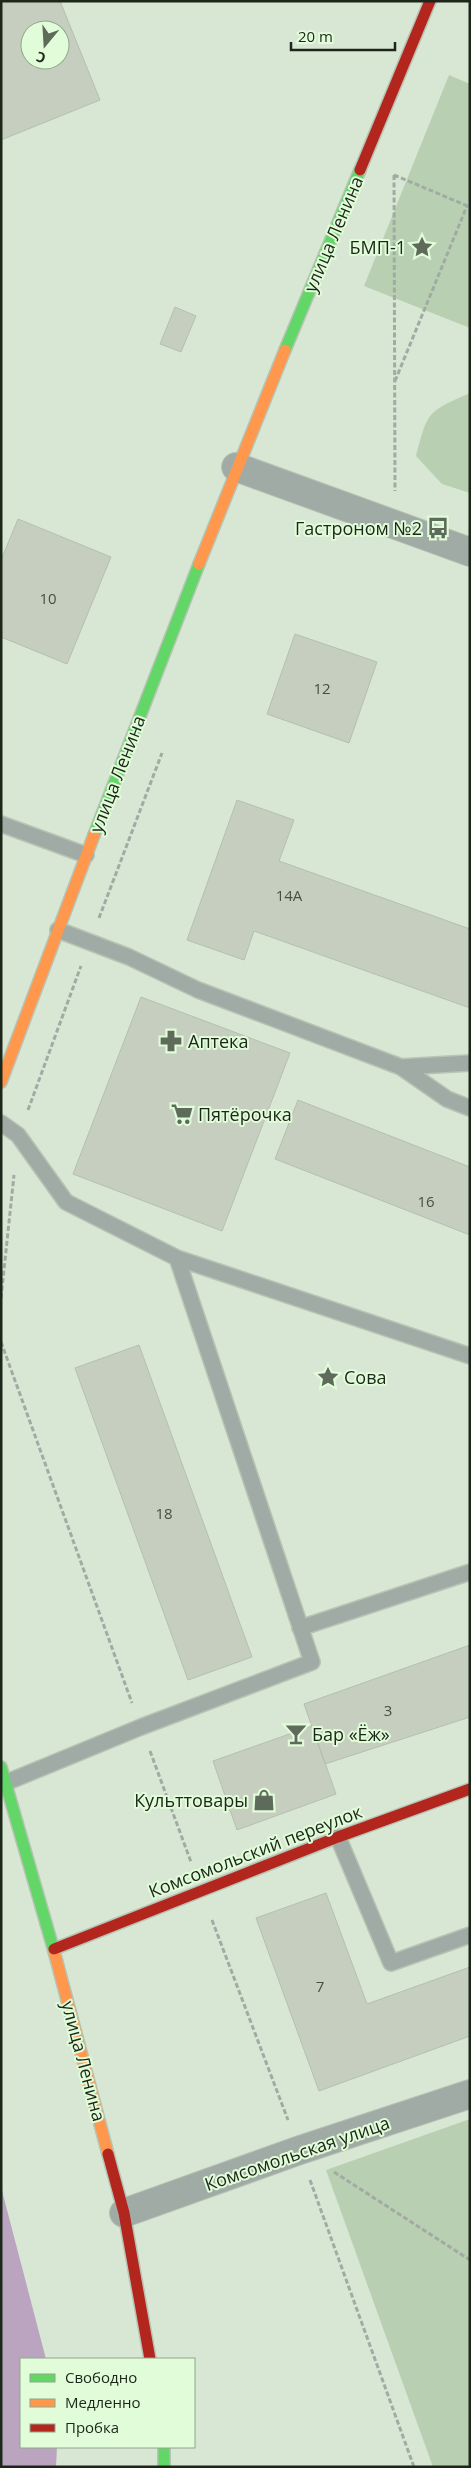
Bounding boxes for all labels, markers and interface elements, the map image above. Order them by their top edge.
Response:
north arrow [20,20,70,70]
scale bar [291,20,395,52]
text: 20 m [298,26,333,46]
text: С [34,47,48,68]
street label: улица Ленина [298,172,368,296]
place icon: БМП-1 [409,234,435,260]
place label: БМП-1 [350,235,406,259]
bus stop icon: Гастроном №2 [425,515,451,541]
place label: Гастроном №2 [295,516,422,540]
house number: 10 [39,588,57,608]
house number: 12 [313,678,331,698]
street label: улица Ленина [84,712,150,836]
house number: 14А [276,885,303,905]
pharmacy icon: Аптека [158,1028,184,1054]
place label: Аптека [188,1029,248,1053]
supermarket icon: Пятёрочка [169,1101,195,1127]
place label: Пятёрочка [198,1102,292,1126]
house number: 16 [417,1191,435,1211]
place icon: Сова [315,1364,341,1390]
place label: Сова [344,1365,387,1389]
house number: 18 [155,1503,173,1523]
house number: 3 [384,1700,392,1720]
bar icon: Бар «Ёж» [283,1721,309,1747]
place label: Бар «Ёж» [312,1722,390,1746]
shop icon: Культтовары [251,1787,277,1813]
place label: Культтовары [134,1788,248,1812]
street label: Комсомольский переулок [145,1799,366,1903]
house number: 7 [316,1976,324,1996]
street label: улица Ленина [56,1998,112,2124]
street label: Комсомольская улица [201,2110,393,2196]
legend [20,2358,195,2448]
text: Свободно [65,2367,137,2387]
text: Медленно [65,2392,141,2412]
text: Пробка [65,2417,119,2437]

